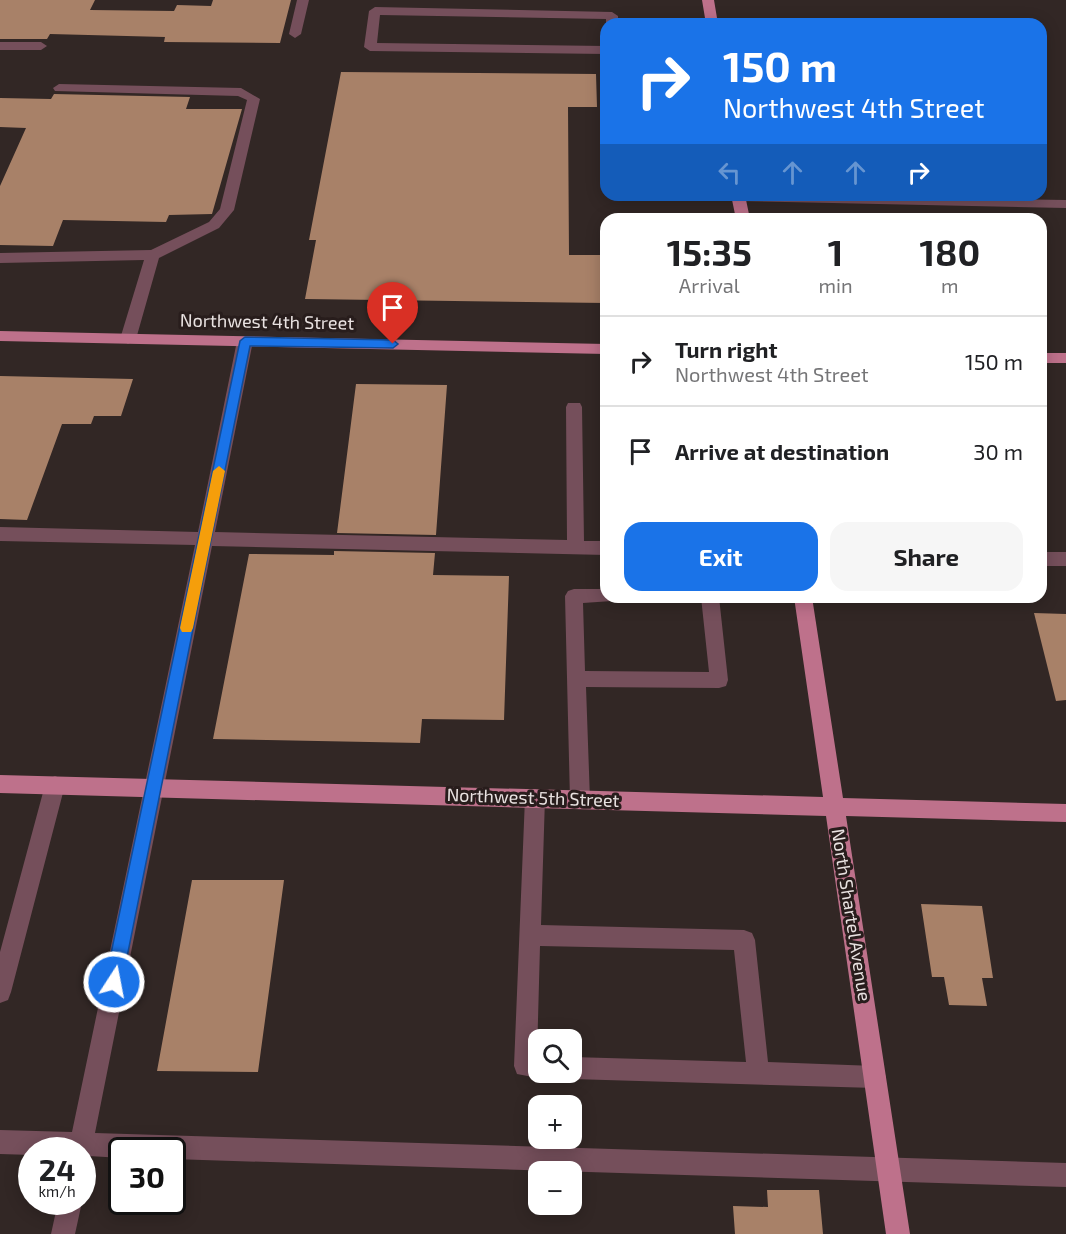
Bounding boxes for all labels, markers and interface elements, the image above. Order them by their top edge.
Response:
text: 150 m [723,40,837,90]
icon: right [624,42,702,120]
text: Northwest 4th Street [723,91,985,123]
icon: left [713,156,746,189]
icon: ahead [776,156,809,189]
icon: ahead [839,156,872,189]
icon: right [902,156,935,189]
text: 15:35 [667,230,752,273]
text: 1 [828,230,843,273]
text: 180 [919,230,980,273]
text: Arrival [679,273,740,297]
text: min [819,273,853,297]
text: m [941,273,959,297]
pin [367,282,418,344]
icon: arrive [376,291,409,324]
street label: Northwest 4th Street [180,308,354,334]
text: Turn right [675,336,777,362]
icon: right [624,345,657,378]
text: 150 m [965,348,1023,374]
text: Northwest 4th Street [675,362,869,386]
icon: arrive [624,435,657,468]
text: Arrive at destination [675,438,889,464]
text: 30 m [973,438,1023,464]
button: Exit [624,522,818,591]
button: Share [830,522,1023,591]
street label: Northwest 5th Street [446,783,620,811]
street label: North Shartel Avenue [827,827,876,1003]
position arrow [82,950,146,1014]
map controls [528,1029,582,1215]
button: search [528,1029,582,1083]
button: + [528,1095,582,1149]
speed limit sign: 30 [108,1137,186,1215]
text: 24 [39,1151,75,1187]
button: − [528,1161,582,1215]
text: km/h [38,1182,76,1200]

